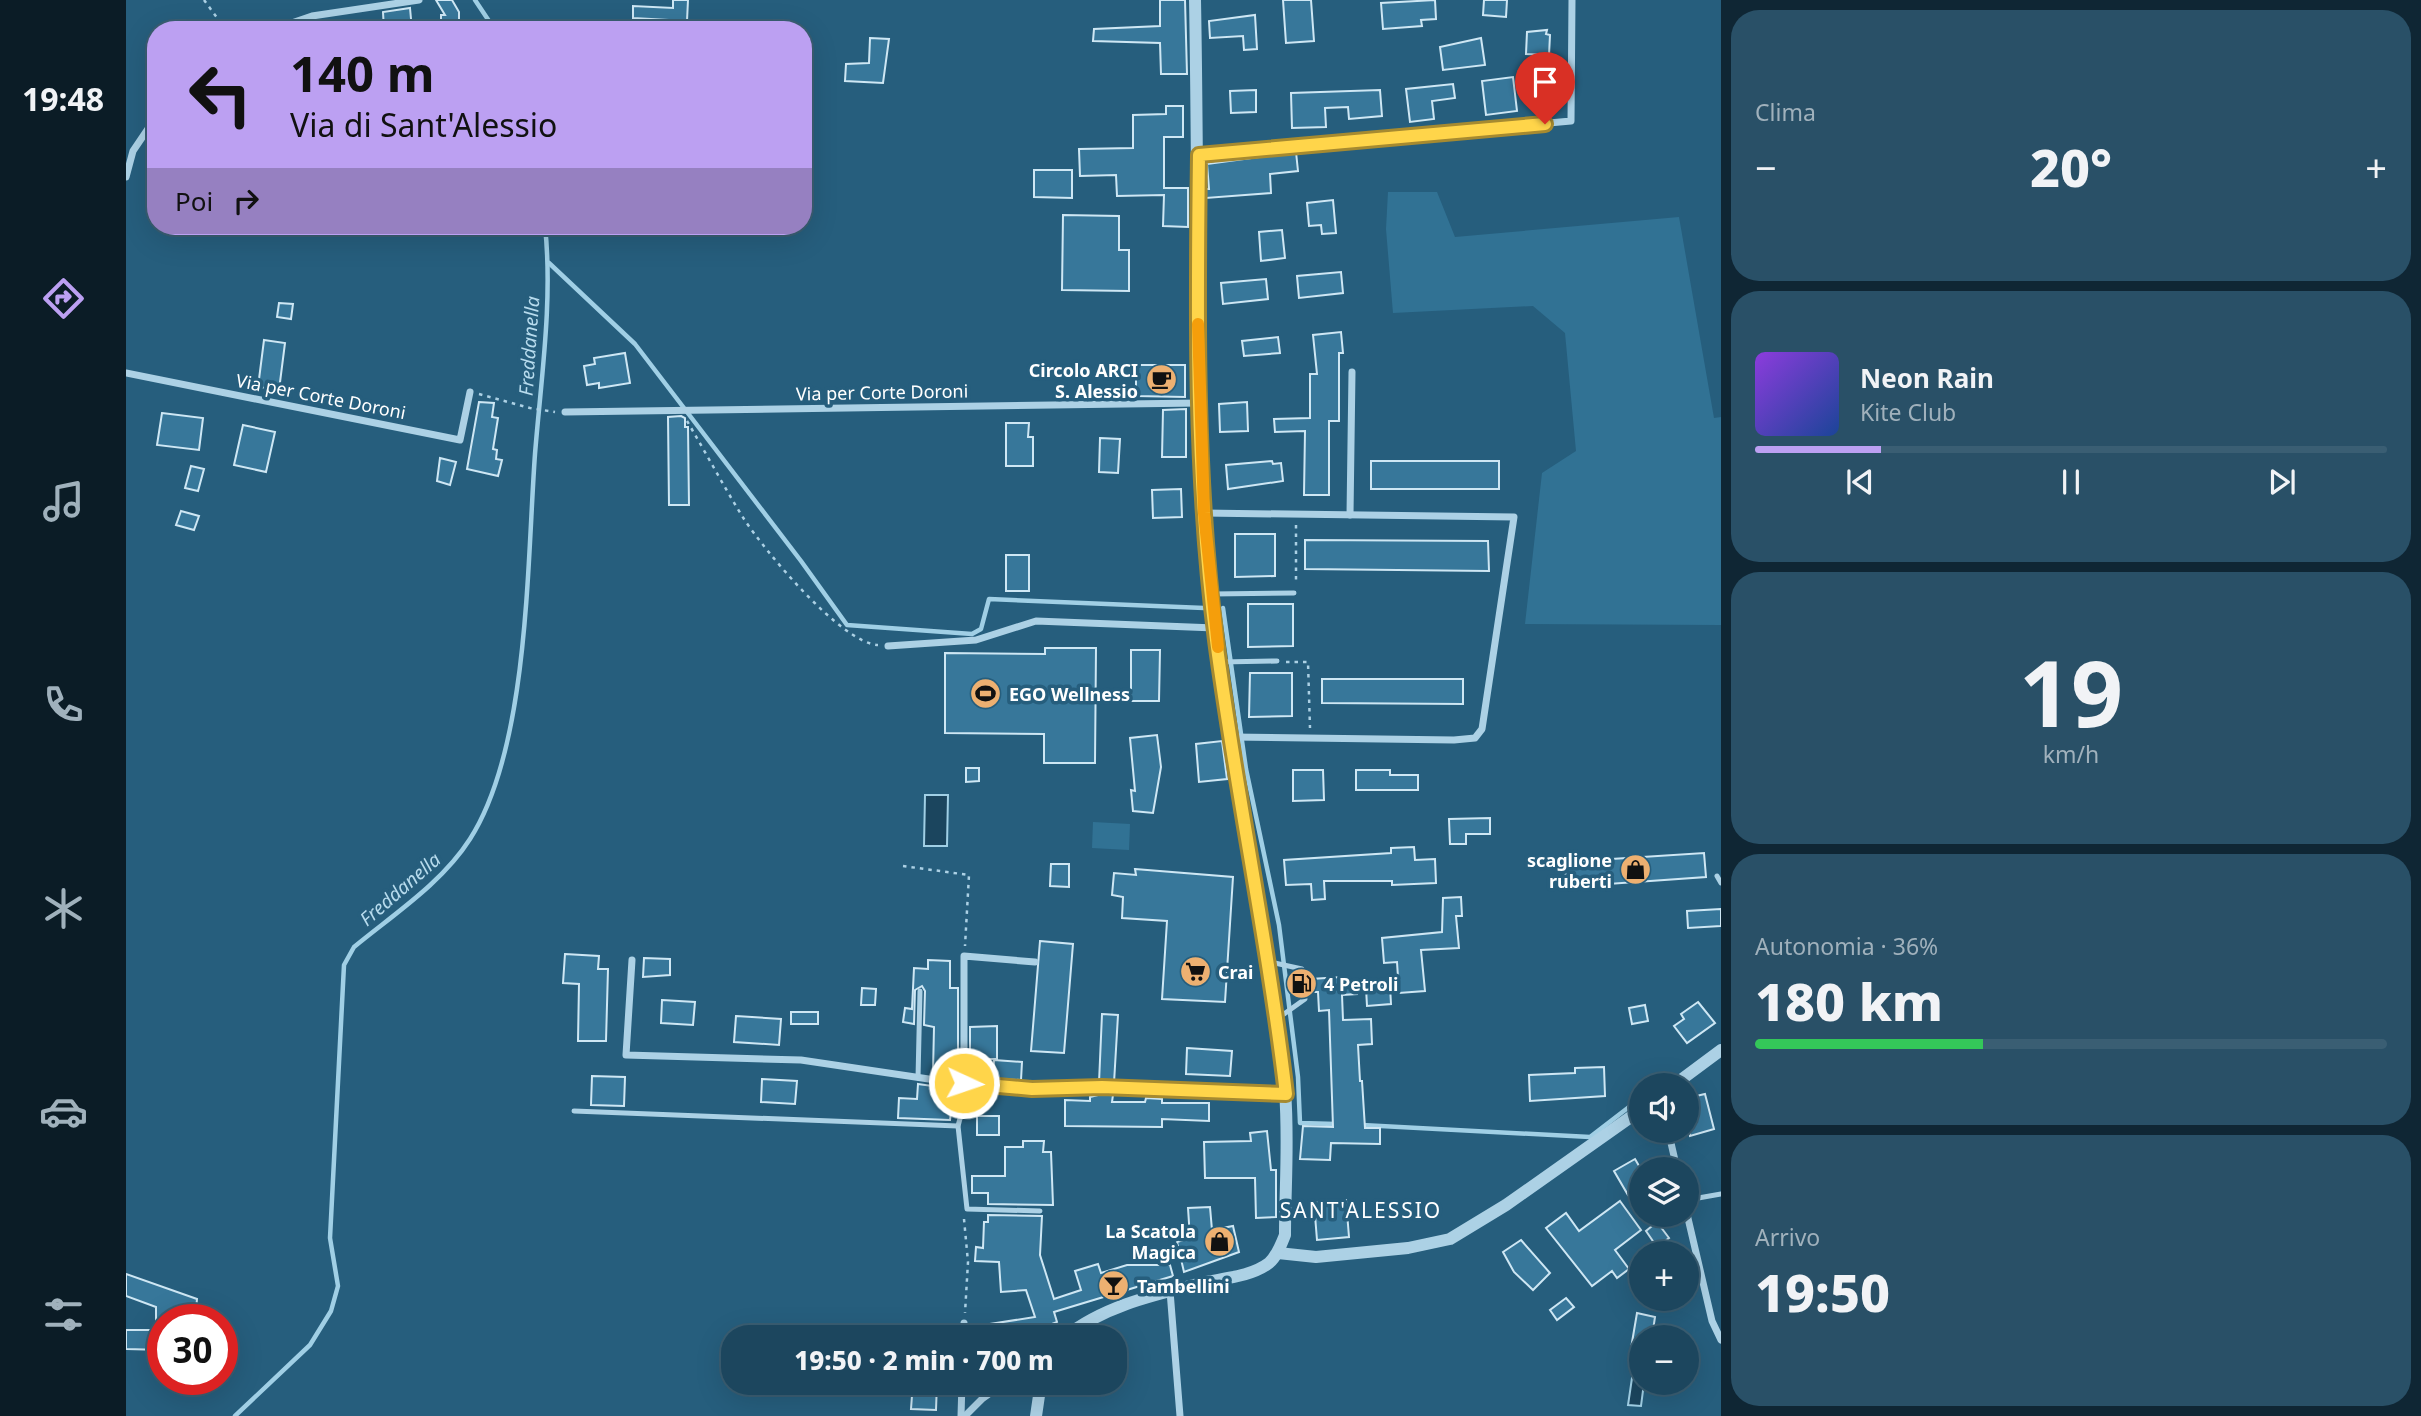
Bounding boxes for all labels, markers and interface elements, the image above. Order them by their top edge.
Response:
text: 140 m [290,40,435,106]
icon: left [175,49,266,140]
pin [1515,52,1575,124]
icon: arrive [1526,63,1564,101]
text: 19:48 [22,77,104,120]
text: Clima [1755,96,1816,128]
text: Via di Sant'Alessio [290,103,557,146]
text: 20° [2030,131,2112,202]
text: − [1755,141,1777,193]
text: + [2365,141,2387,193]
icon: right [227,182,265,220]
text: Poi [175,183,213,219]
icon: directions [39,274,88,323]
water label: Freddanella [513,295,545,397]
place label: Circolo ARCI S. Alessio [1029,358,1138,403]
text: Neon Rain [1860,360,1994,396]
cafe icon: Circolo ARCI S. Alessio [1144,363,1178,397]
street label: Via per Corte Doroni [234,368,408,424]
street label: Via per Corte Doroni [796,378,968,406]
text: Kite Club [1860,396,1956,428]
icon: previous [1841,463,1879,501]
icon: pause [2052,463,2090,501]
icon: next [2263,463,2301,501]
icon: music [39,477,88,526]
text: 19 [2019,630,2123,754]
sports icon: EGO Wellness [969,677,1003,711]
icon: phone [39,680,88,729]
place label: EGO Wellness [1009,682,1130,706]
text: km/h [2043,738,2099,770]
water label: Freddanella [354,846,446,931]
place label: scaglione ruberti [1527,848,1612,893]
shop icon: scaglione ruberti [1618,853,1652,887]
icon: climate [39,884,88,933]
text: Autonomia · 36% [1755,930,1938,962]
supermarket icon: Crai [1178,955,1212,989]
place label: Crai [1218,960,1253,984]
text: 180 km [1755,965,1943,1036]
fuel station icon: 4 Petroli [1284,967,1318,1001]
place label: 4 Petroli [1324,972,1398,996]
position arrow [927,1046,1001,1120]
map controls [1629,1073,1699,1395]
button: sound [1629,1073,1699,1143]
icon: car [39,1087,88,1136]
button: layers [1629,1157,1699,1227]
district label: SANT'ALESSIO [1280,1196,1442,1224]
place label: La Scatola Magica [1105,1219,1196,1264]
text: Arrivo [1755,1221,1820,1253]
shop icon: La Scatola Magica [1202,1224,1236,1258]
button: + [1629,1241,1699,1311]
text: 19:50 [1755,1256,1890,1327]
bar icon: Tambellini [1097,1269,1131,1303]
place label: Tambellini [1137,1274,1230,1298]
icon: filters [39,1290,88,1339]
speed limit sign: 30 [147,1304,238,1395]
button: − [1629,1325,1699,1395]
text: 19:50 · 2 min · 700 m [794,1342,1054,1378]

